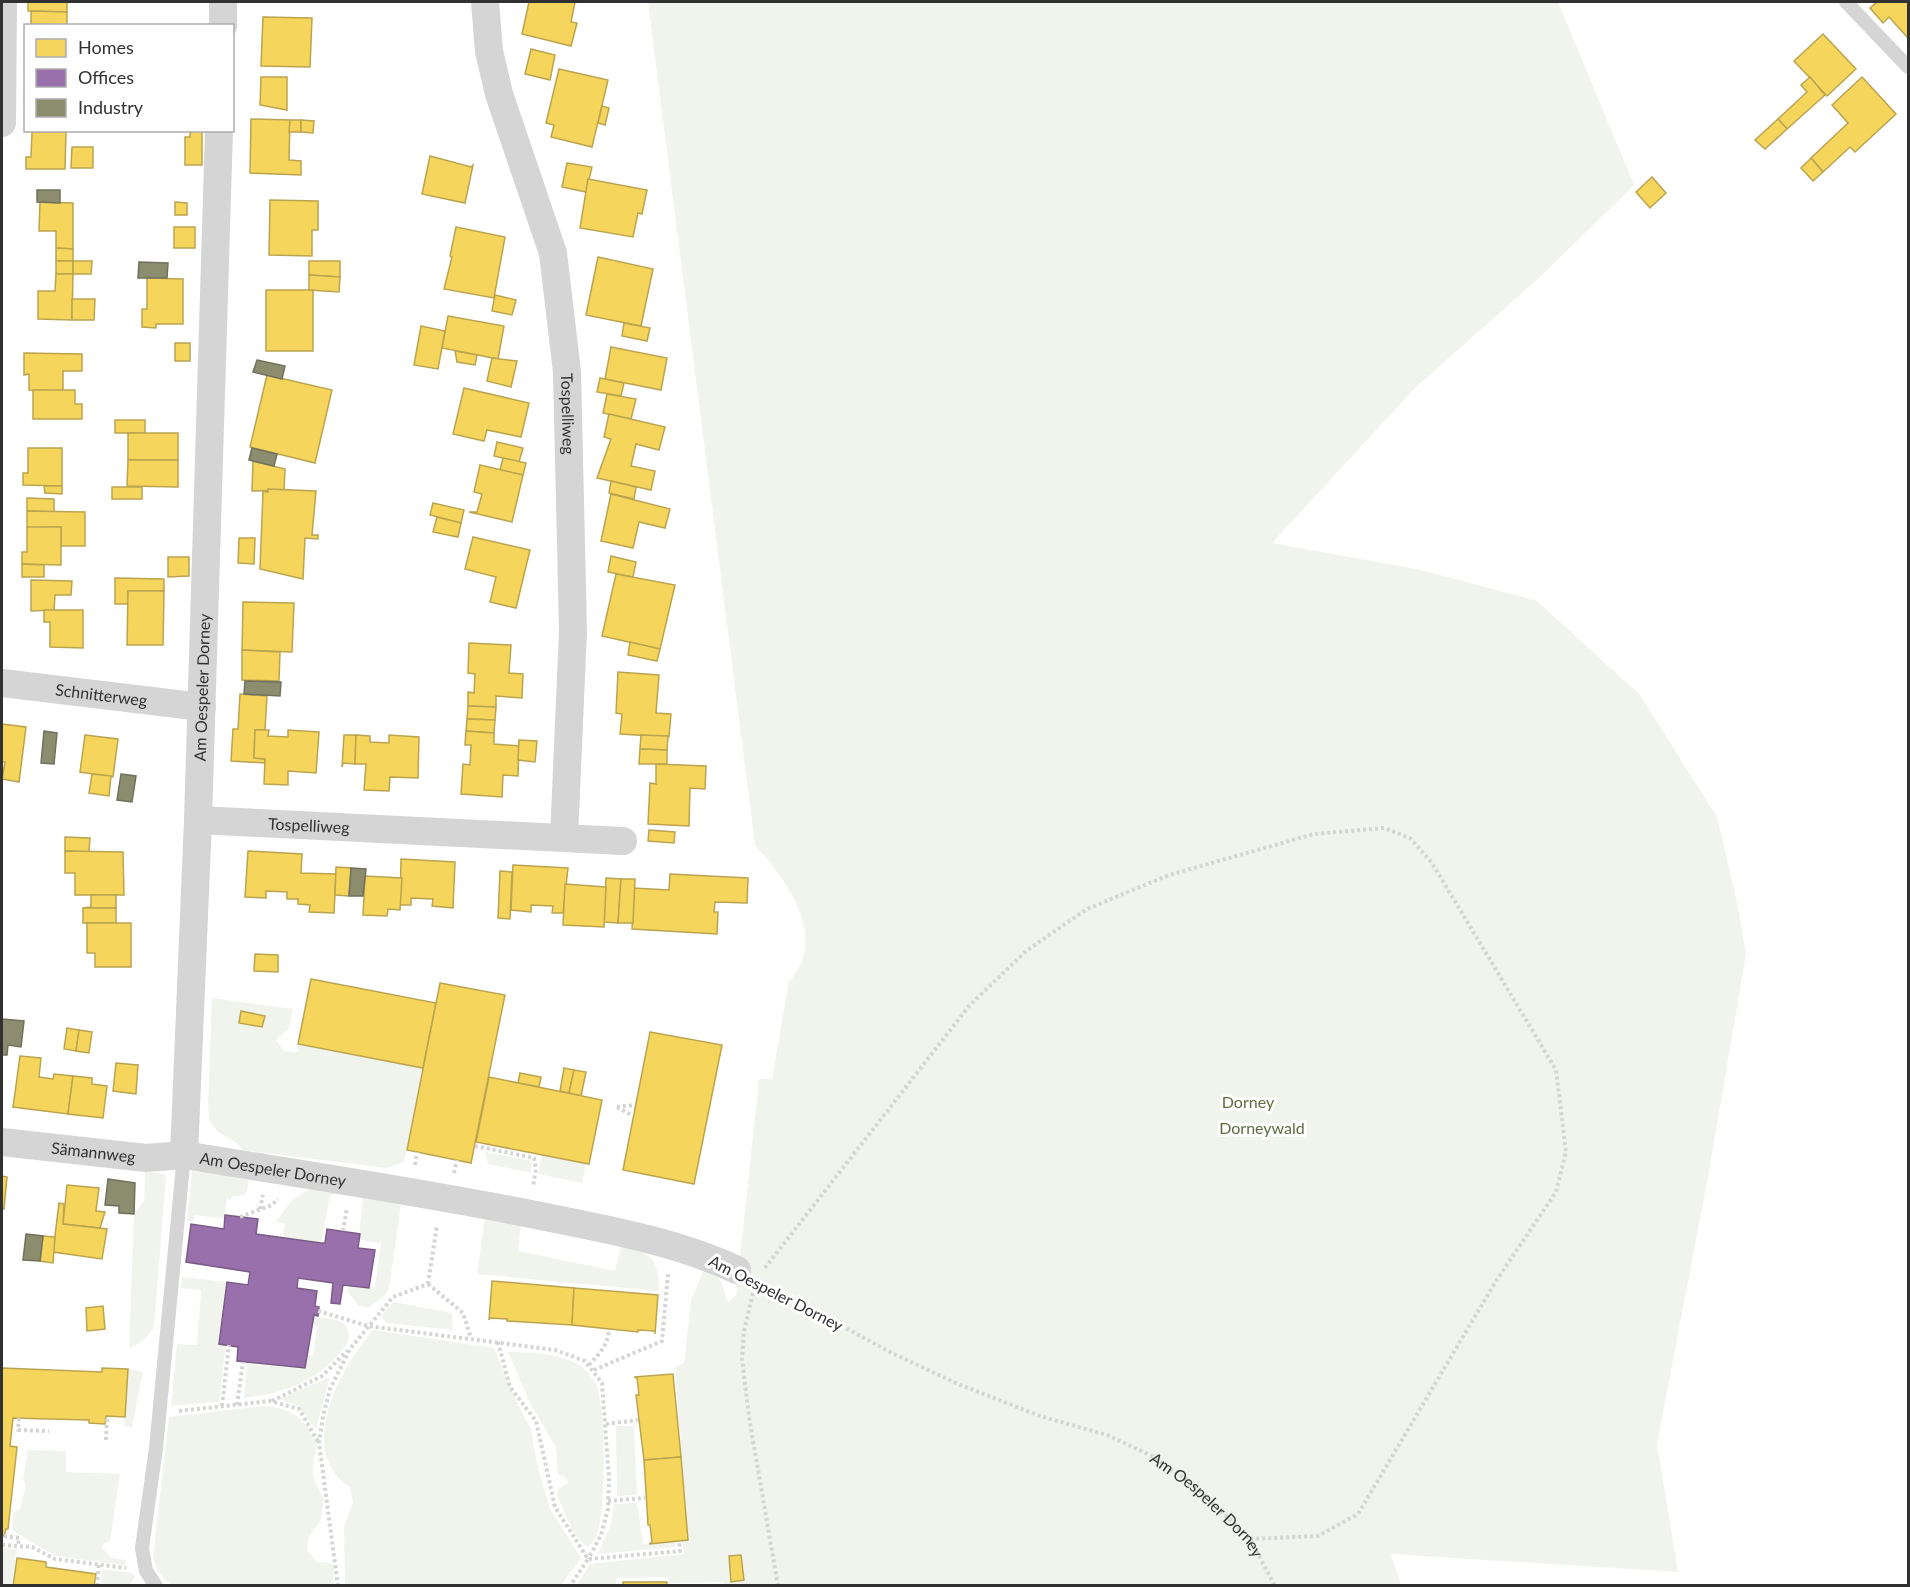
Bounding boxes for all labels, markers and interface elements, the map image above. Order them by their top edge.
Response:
legend [24,24,234,132]
text: Homes [78,36,134,58]
text: Offices [78,66,134,88]
text: Industry [78,96,144,118]
street label: Tospelliweg [558,373,579,455]
street label: Am Oespeler Dorney [190,612,213,762]
street label: Schnitterweg [54,679,148,709]
street label: Tospelliweg [268,813,350,836]
park label: Dorney [1222,1092,1275,1111]
park label: Dorneywald [1219,1118,1305,1137]
street label: Sämannweg [50,1138,137,1166]
street label: Am Oespeler Dorney [198,1148,348,1190]
street label: Am Oespeler Dorney [706,1251,847,1335]
street label: Am Oespeler Dorney [1147,1448,1268,1561]

